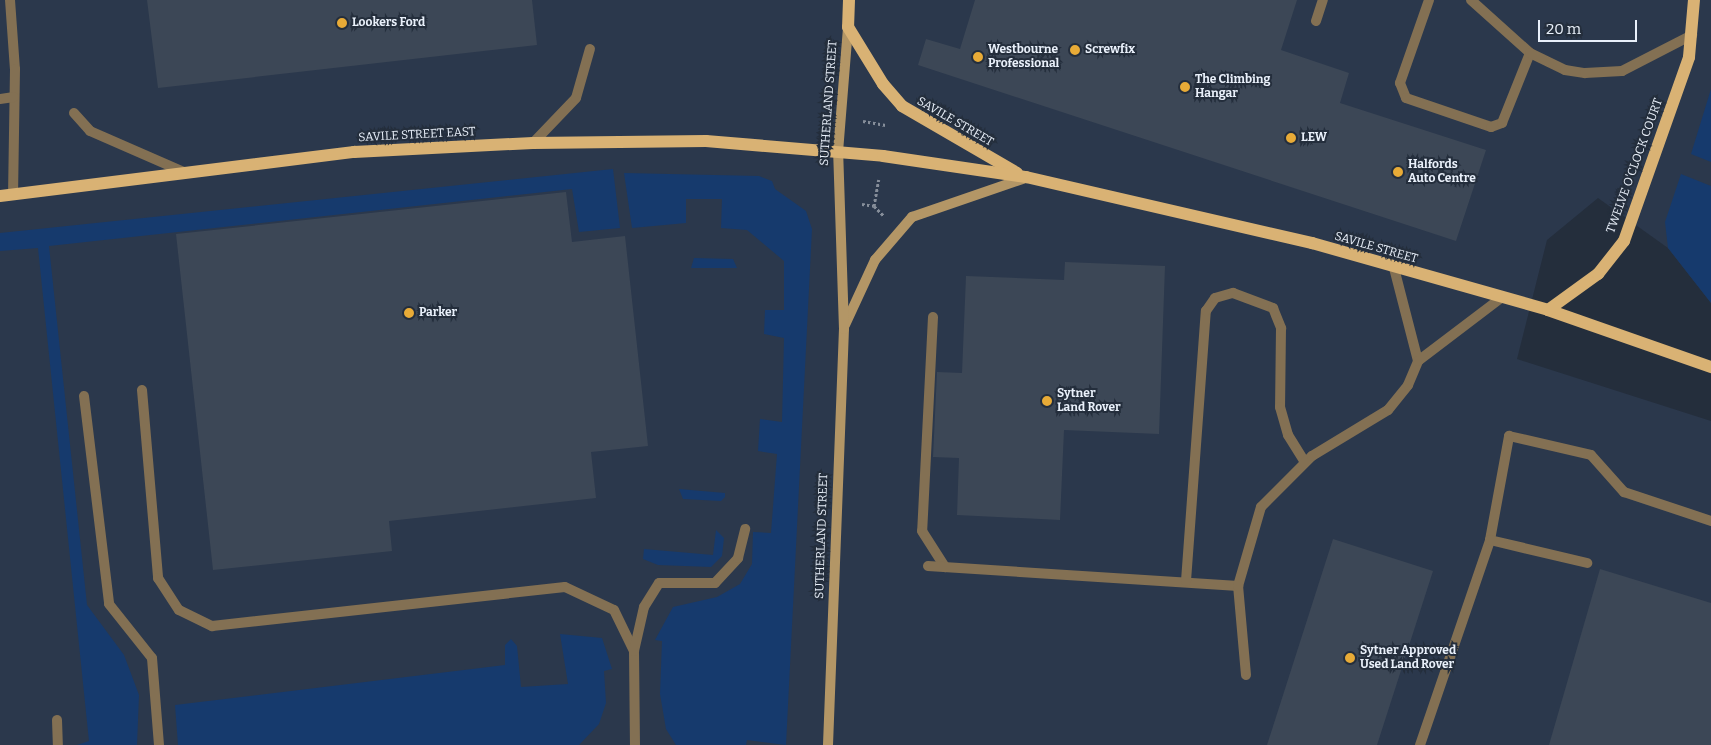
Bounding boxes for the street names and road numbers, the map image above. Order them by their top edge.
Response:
street label: SUTHERLAND STREET [817,40,841,166]
street label: SAVILE STREET [914,94,996,150]
street label: TWELVE O'CLOCK COURT [1604,97,1666,235]
street label: SAVILE STREET EAST [358,125,476,145]
street label: SAVILE STREET [1333,229,1419,267]
street label: SUTHERLAND STREET [813,473,831,599]

